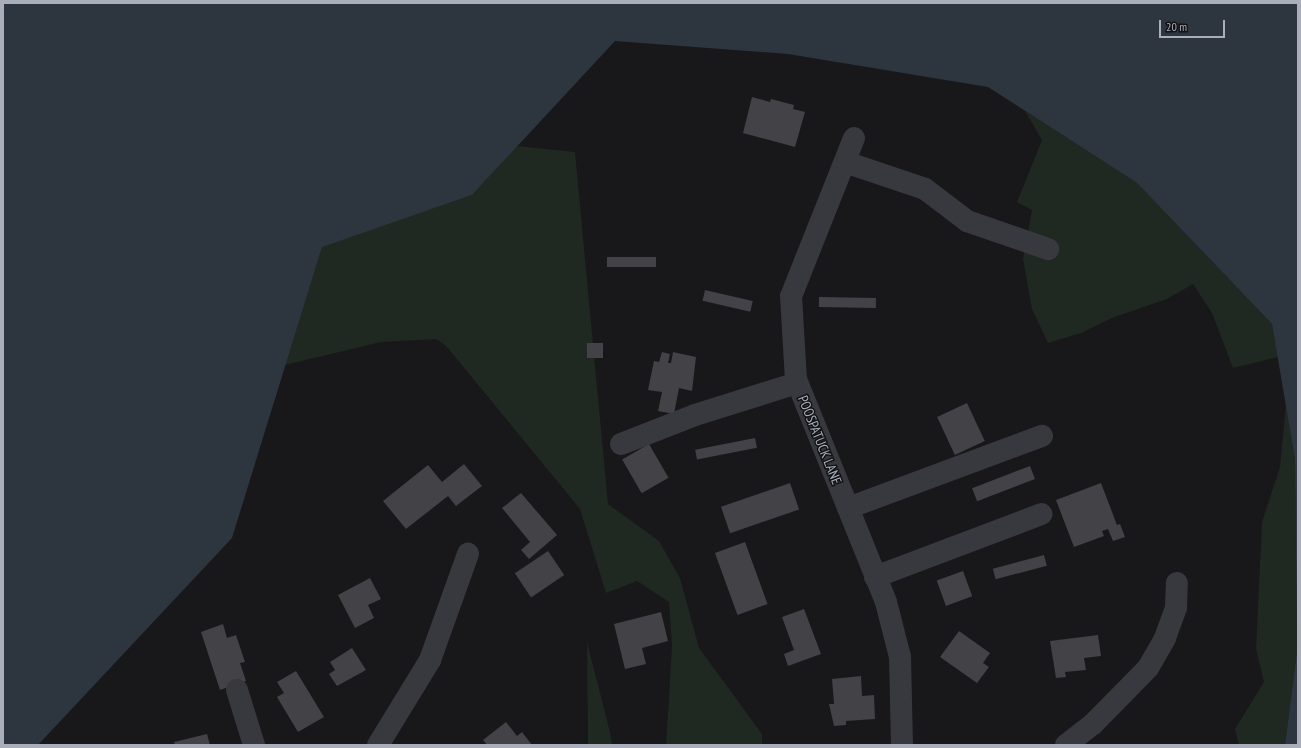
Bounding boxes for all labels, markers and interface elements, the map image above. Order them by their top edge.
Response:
scale bar [1161,12,1227,38]
text: 20 m [1166,19,1187,34]
street label: POOSPATUCK LANE [794,393,846,487]

